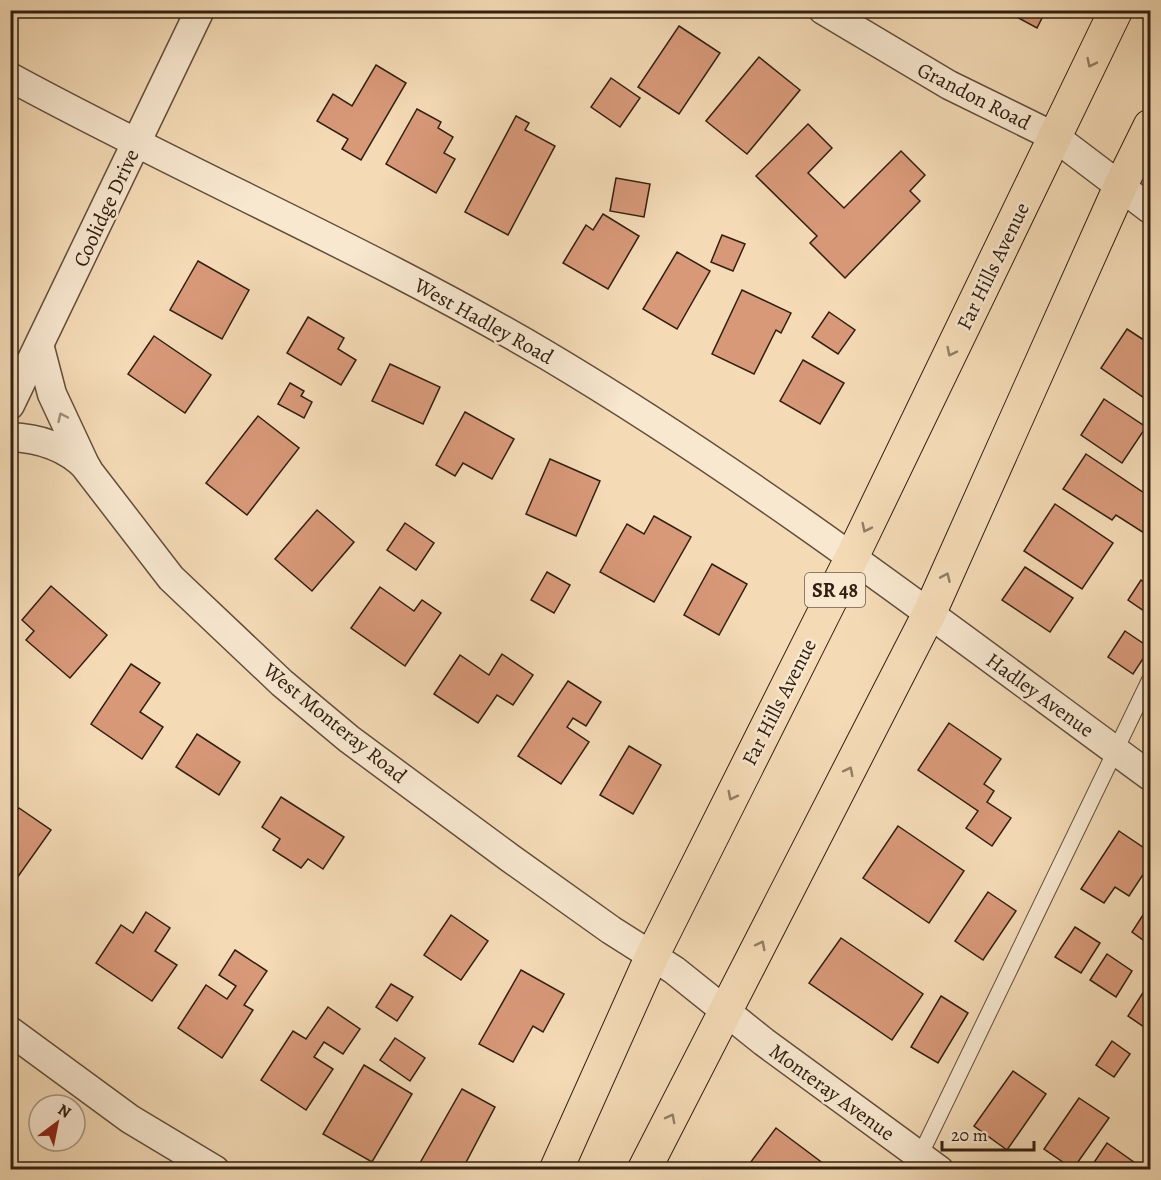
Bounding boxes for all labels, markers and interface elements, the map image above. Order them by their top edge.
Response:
street label: Grandon Road [912,55,1036,137]
one-way arrow [1086,57,1098,68]
street label: Coolidge Drive [66,144,146,272]
street label: Far Hills Avenue [950,197,1036,335]
street label: West Hadley Road [408,271,559,371]
one-way arrow [947,346,958,357]
one-way arrow [58,412,70,423]
one-way arrow [862,521,873,532]
road number: SR 48 [805,573,865,607]
one-way arrow [938,573,950,584]
street label: Far Hills Avenue [735,634,823,770]
street label: Hadley Avenue [980,646,1100,744]
street label: West Monteray Road [257,656,413,790]
one-way arrow [842,766,854,777]
one-way arrow [728,790,740,801]
one-way arrow [754,940,765,951]
street label: Monteray Avenue [764,1037,900,1147]
north arrow [27,1093,87,1153]
text: N [54,1099,75,1124]
one-way arrow [664,1113,675,1124]
scale bar [942,1114,1034,1152]
text: 20 m [951,1123,988,1147]

